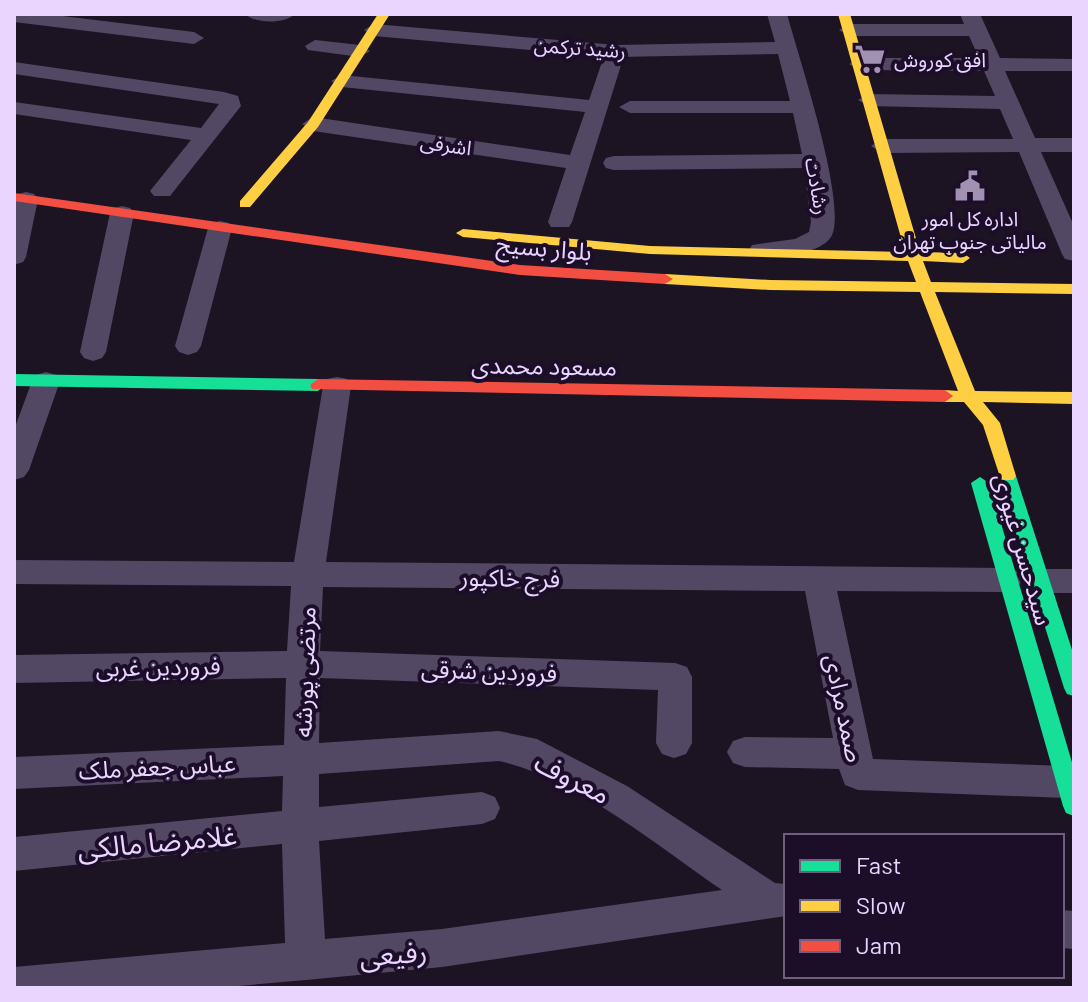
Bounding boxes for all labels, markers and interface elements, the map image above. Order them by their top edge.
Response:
street label: رشید ترکمن [533,32,627,63]
supermarket icon: افق کوروش [853,42,887,76]
place label: افق کوروش [894,47,986,73]
street label: اشرفی [419,129,473,160]
street label: رشادت [800,156,835,217]
public building icon: اداره کل امور مالیاتی جنوب تهران [953,169,987,203]
place label: اداره کل امور مالیاتی جنوب تهران [893,206,1047,254]
street label: بلوار بسیج [495,228,593,270]
street label: مسعود محمدی [471,349,617,382]
street label: سیدحسن غیوری [987,470,1060,629]
street label: فرج خاکپور [458,562,560,596]
street label: مرتضی پورشه [287,606,323,738]
street label: فروردین غربی [95,650,221,683]
street label: صمد مرادی [818,651,871,765]
street label: فروردین شرقی [421,653,557,688]
street label: معروف [529,744,617,811]
street label: عباس جعفر ملک [78,747,236,786]
street label: غلامرضا مالکی [76,817,238,866]
legend [784,834,1064,978]
text: Fast [856,850,901,879]
text: Slow [856,890,905,919]
text: Jam [856,930,902,959]
street label: رفیعی [358,933,428,974]

